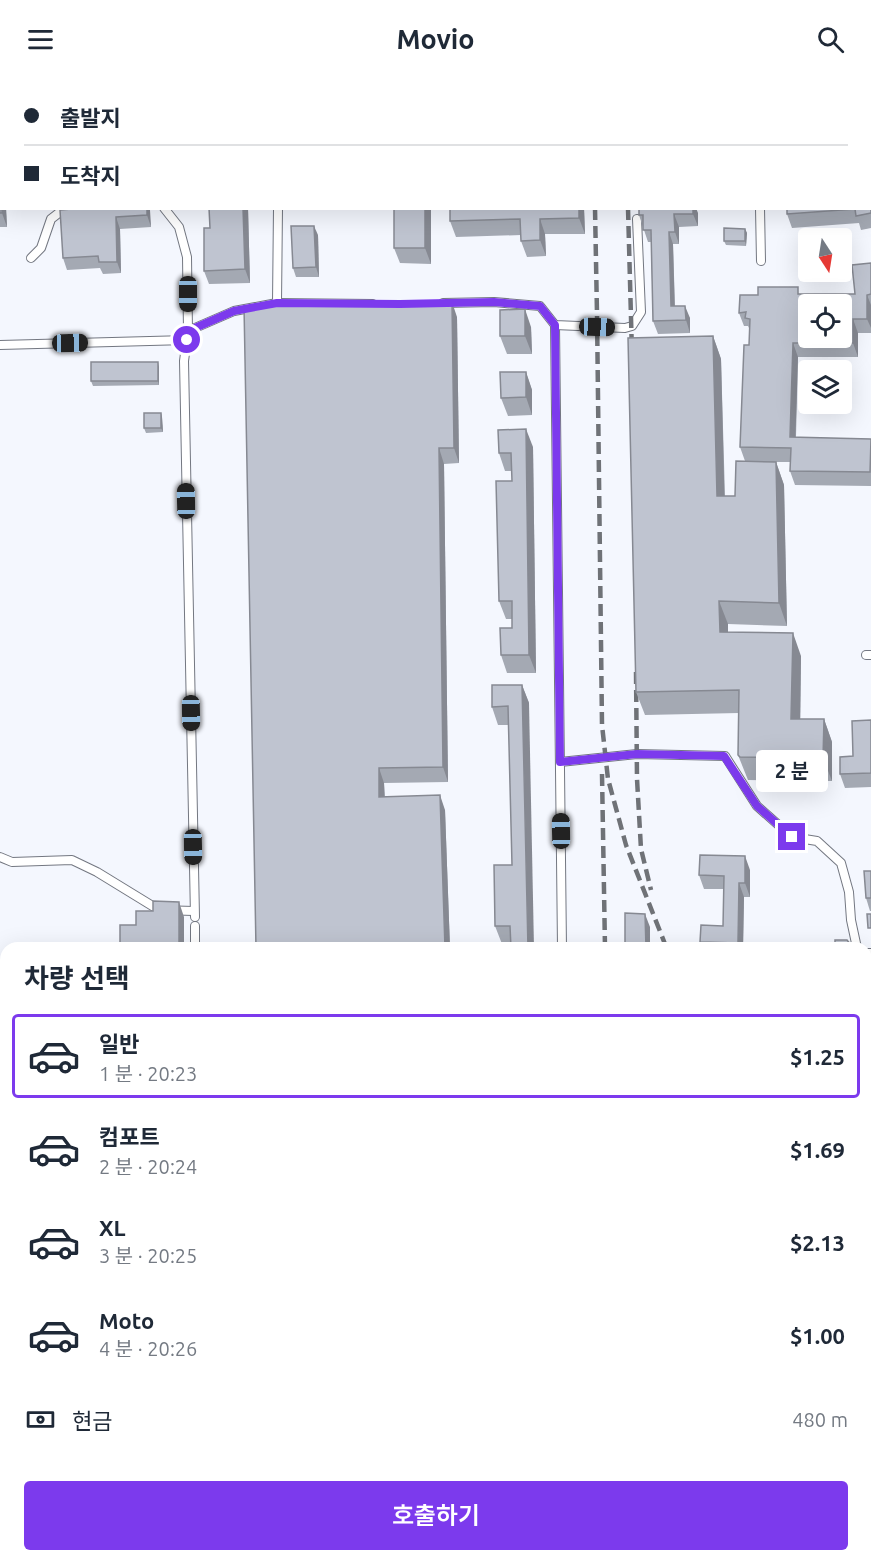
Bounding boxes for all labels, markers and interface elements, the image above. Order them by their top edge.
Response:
icon: menu [24,23,57,56]
icon: search [814,23,847,56]
text: Movio [396,24,475,54]
text: 출발지 [60,105,121,130]
text: 도착지 [60,163,121,188]
north arrow [798,228,852,282]
map controls [798,228,852,414]
car [179,276,197,312]
button: locate [798,294,852,348]
car [579,317,615,337]
route start [173,326,200,353]
car [52,334,88,352]
button: layers [798,360,852,414]
car [177,483,195,519]
car [182,695,200,731]
callout: 2 분 [756,750,828,792]
text: 2 분 [775,759,809,782]
car [552,813,570,849]
route end [778,823,805,850]
car [184,829,202,865]
text: 차량 선택 [24,963,130,993]
icon: car [27,1029,81,1083]
text: 일반 [99,1031,139,1056]
text: $1.25 [790,1044,845,1069]
text: 1 분 · 20:23 [99,1062,197,1085]
icon: car [27,1122,81,1176]
text: 컴포트 [99,1124,160,1149]
text: $1.69 [790,1137,845,1162]
text: 2 분 · 20:24 [99,1155,197,1178]
icon: car [27,1215,81,1269]
text: XL [99,1215,126,1240]
text: $2.13 [790,1230,845,1255]
text: 3 분 · 20:25 [99,1244,197,1267]
icon: car [27,1308,81,1362]
text: Moto [99,1308,154,1333]
text: $1.00 [790,1323,845,1348]
text: 4 분 · 20:26 [99,1337,197,1360]
icon: cash [24,1403,57,1436]
text: 현금 [72,1408,112,1433]
text: 480 m [792,1408,848,1431]
button: 호출하기 [24,1481,848,1550]

